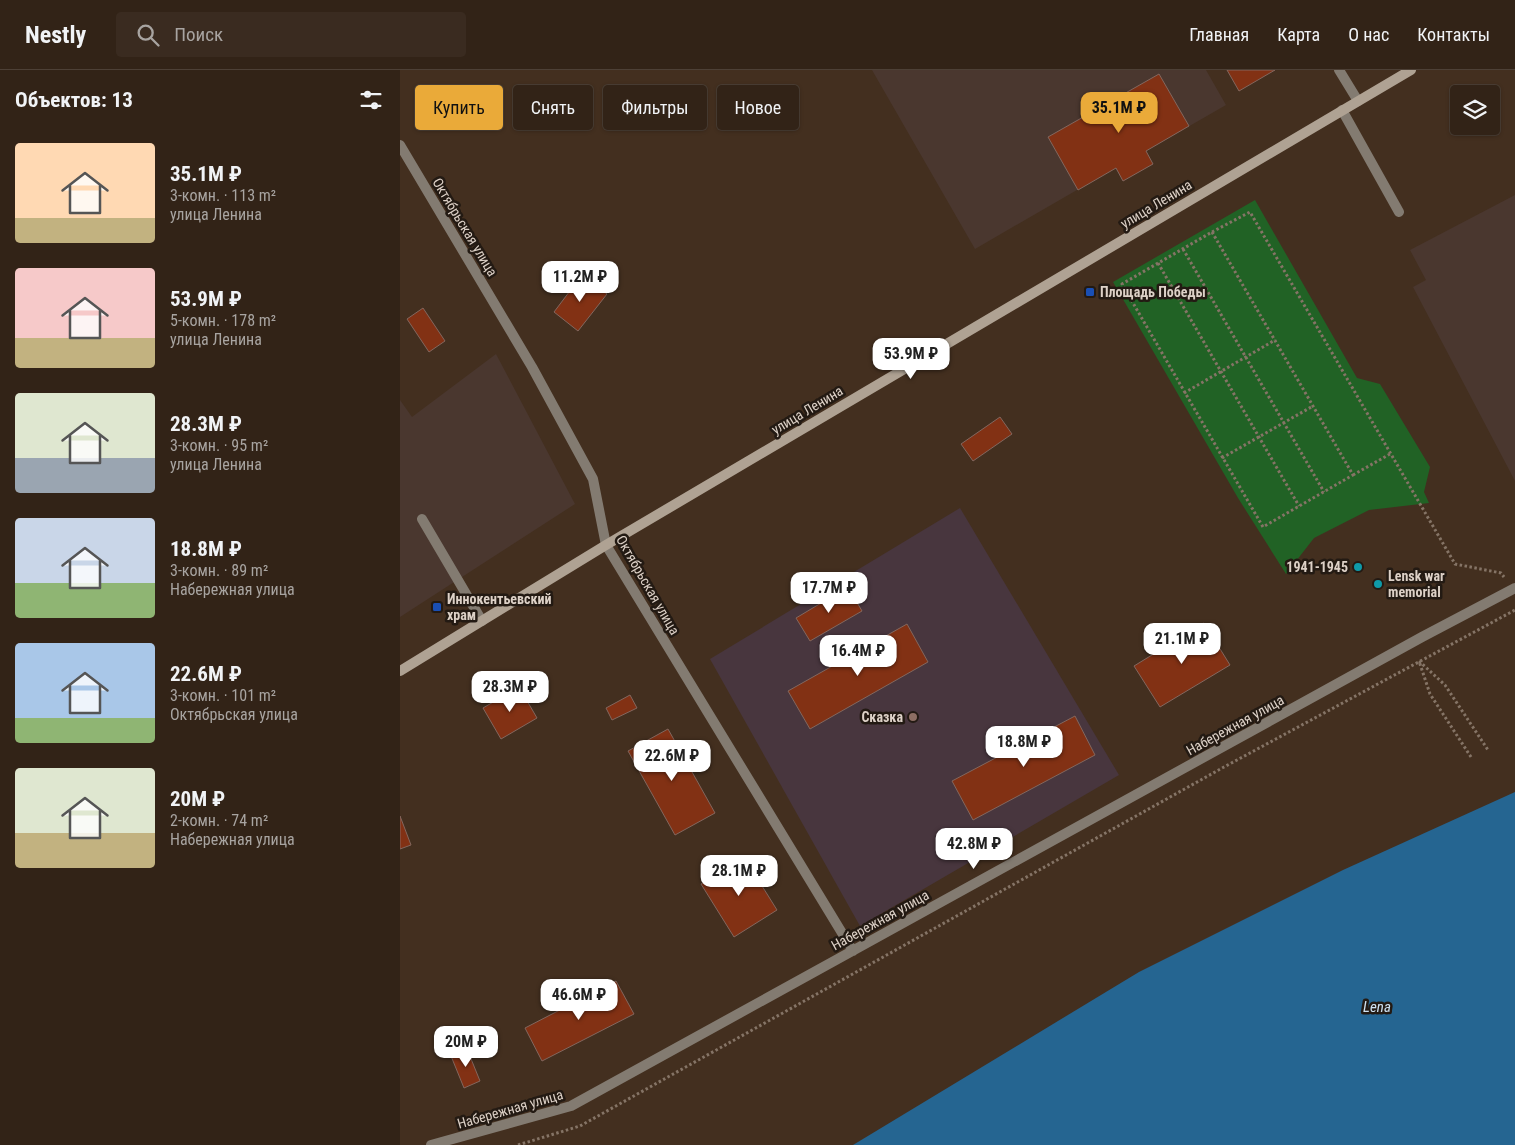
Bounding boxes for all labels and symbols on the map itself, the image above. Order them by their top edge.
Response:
pin: 35.1M ₽ [1073,92,1165,134]
street label: Октябрьская улица [429,175,501,279]
street label: улица Ленина [1117,176,1195,232]
pin: 11.2M ₽ [534,260,626,303]
place label: Площадь Победы [1100,284,1206,300]
marker: Площадь Победы [1084,286,1096,298]
pin: 53.9M ₽ [865,338,957,380]
street label: улица Ленина [768,382,846,438]
street label: Октябрьская улица [613,533,683,637]
place label: 1941-1945 [1286,559,1348,575]
marker: 1941-1945 [1352,561,1364,573]
place label: Lensk war memorial [1388,568,1445,600]
pin: 17.7M ₽ [783,572,875,614]
marker: Lensk war memorial [1372,578,1384,590]
place label: Иннокентьевский храм [447,591,551,623]
marker: Иннокентьевский храм [431,601,443,613]
pin: 21.1M ₽ [1136,622,1228,665]
pin: 16.4M ₽ [812,634,904,677]
pin: 28.3M ₽ [464,670,556,713]
street label: Набережная улица [1183,692,1287,758]
place label: Сказка [861,709,903,725]
marker: Сказка [907,711,919,723]
pin: 18.8M ₽ [978,726,1070,768]
pin: 22.6M ₽ [626,740,718,782]
pin: 42.8M ₽ [928,828,1020,870]
pin: 28.1M ₽ [693,854,785,897]
street label: Набережная улица [828,887,932,953]
pin: 46.6M ₽ [533,978,625,1021]
water label: Lena [1363,998,1391,1016]
pin: 20M ₽ [431,1026,501,1068]
street label: Набережная улица [455,1086,565,1132]

